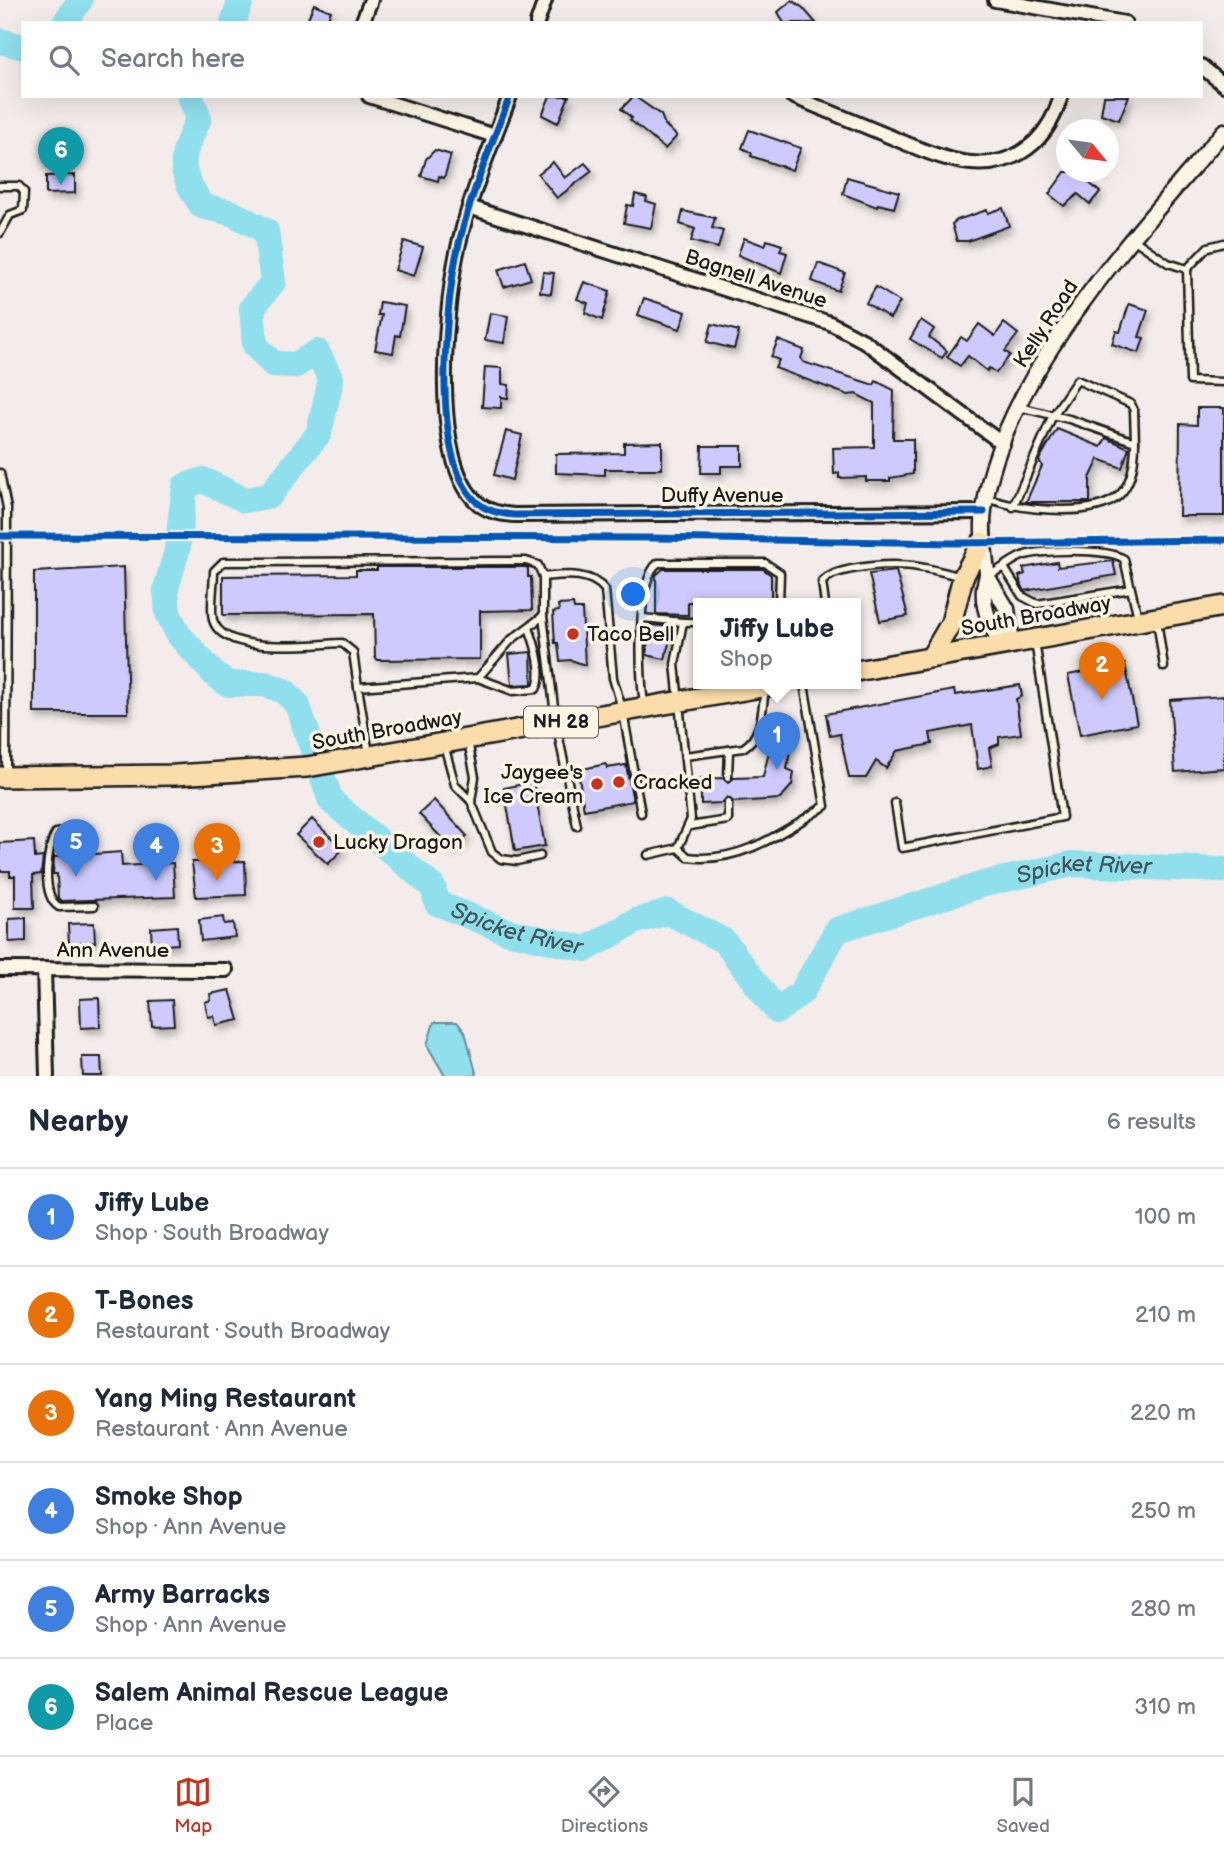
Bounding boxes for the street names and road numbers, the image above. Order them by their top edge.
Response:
street label: Bagnell Avenue [682,244,830,314]
street label: Kelly Road [1008,275,1084,373]
street label: Duffy Avenue [661,483,783,508]
street label: South Broadway [959,590,1113,641]
street label: South Broadway [310,704,464,755]
road number: NH 28 [524,706,598,737]
street label: Ann Avenue [57,938,169,963]

